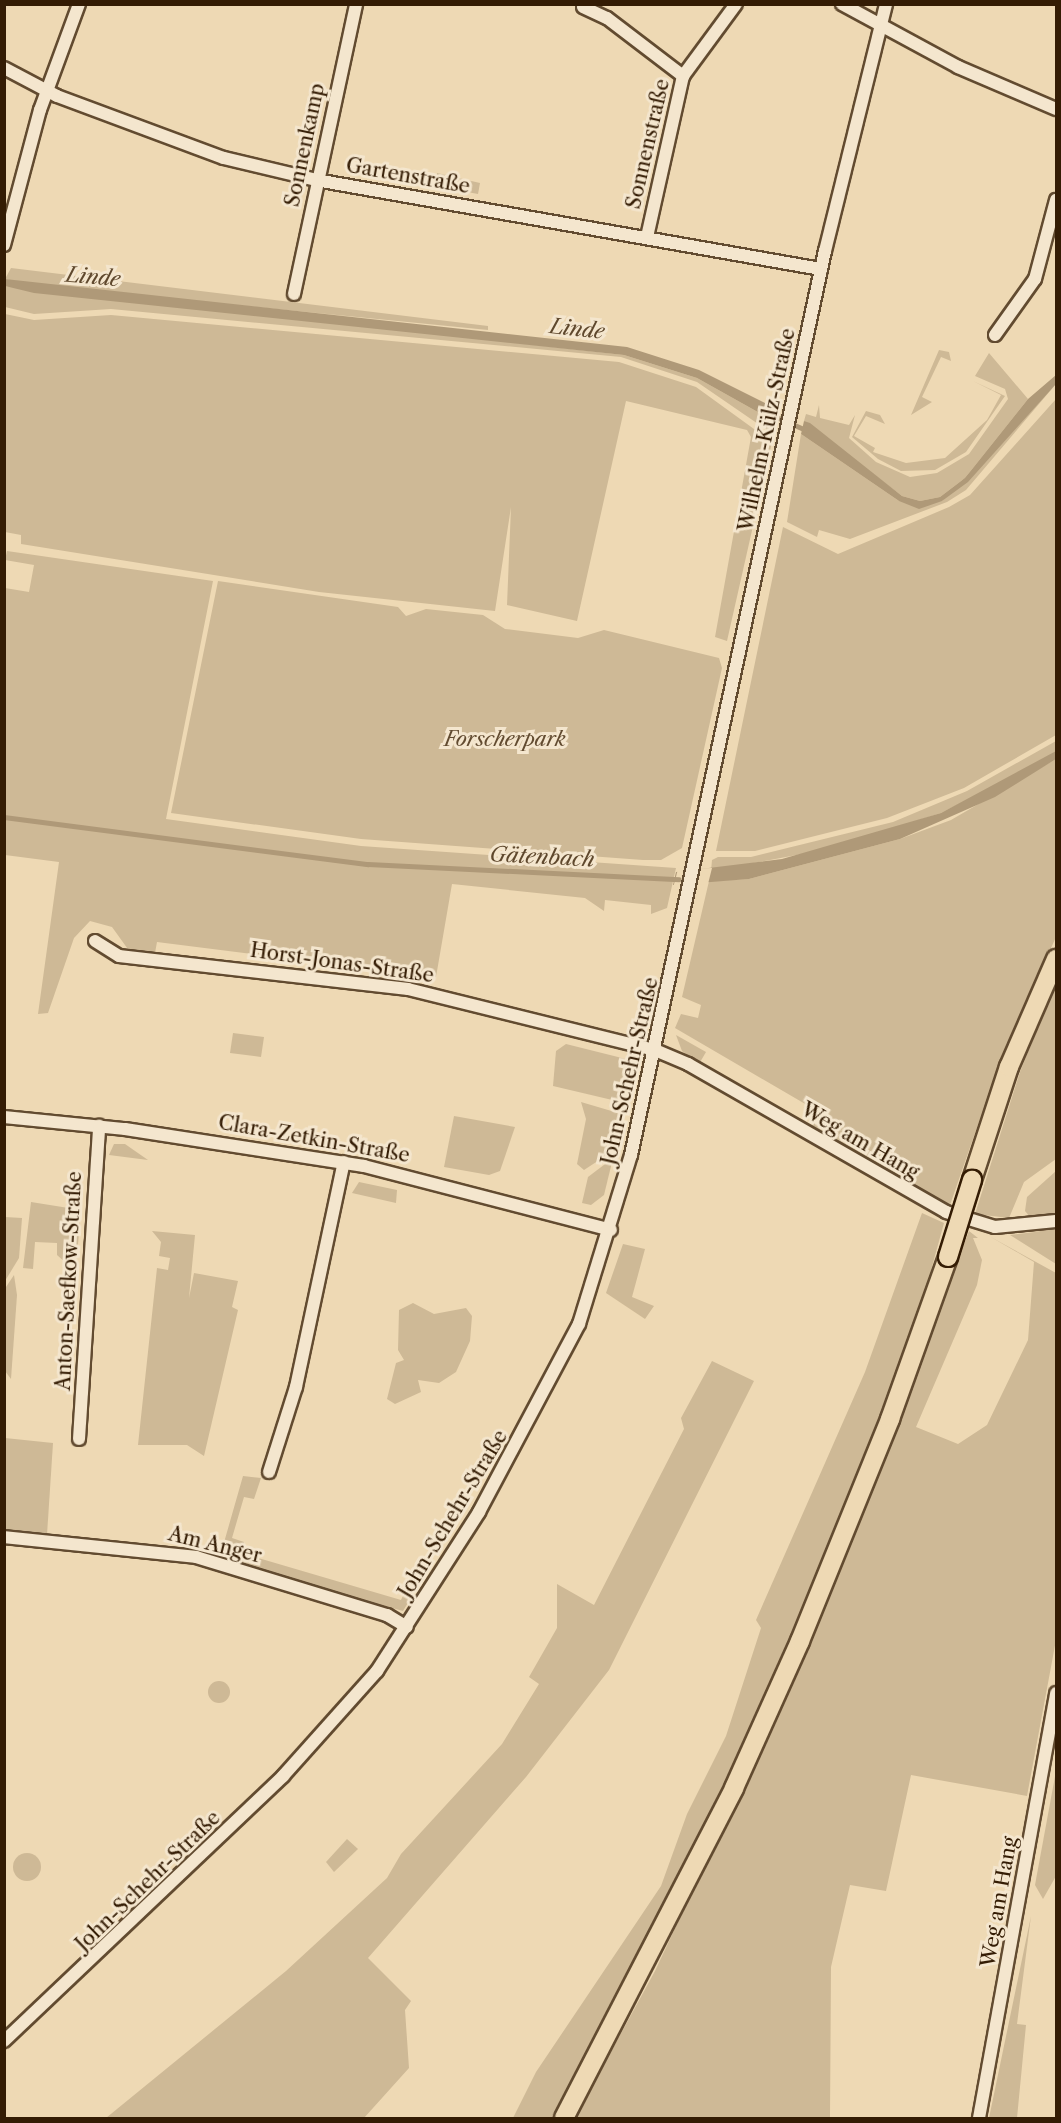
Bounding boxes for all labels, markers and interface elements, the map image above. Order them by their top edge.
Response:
street label: Sonnenstraße [621,77,675,211]
street label: Sonnenkamp [280,81,330,209]
street label: Gartenstraße [344,153,472,199]
water label: Linde [65,262,121,292]
water label: Linde [548,314,606,344]
street label: Wilhelm-Külz-Straße [734,326,800,534]
park label: Forscherpark [444,727,566,751]
water label: Gätenbach [489,842,595,872]
street label: Horst-Jonas-Straße [249,938,435,988]
street label: John-Schehr-Straße [597,975,663,1167]
street label: Weg am Hang [797,1098,923,1184]
street label: Clara-Zetkin-Straße [216,1110,412,1168]
street label: Anton-Saefkow-Straße [51,1171,87,1391]
street label: John-Schehr-Straße [393,1426,513,1602]
street label: Am Anger [165,1522,265,1568]
street label: John-Schehr-Straße [71,1806,225,1956]
street label: Weg am Hang [976,1835,1022,1969]

